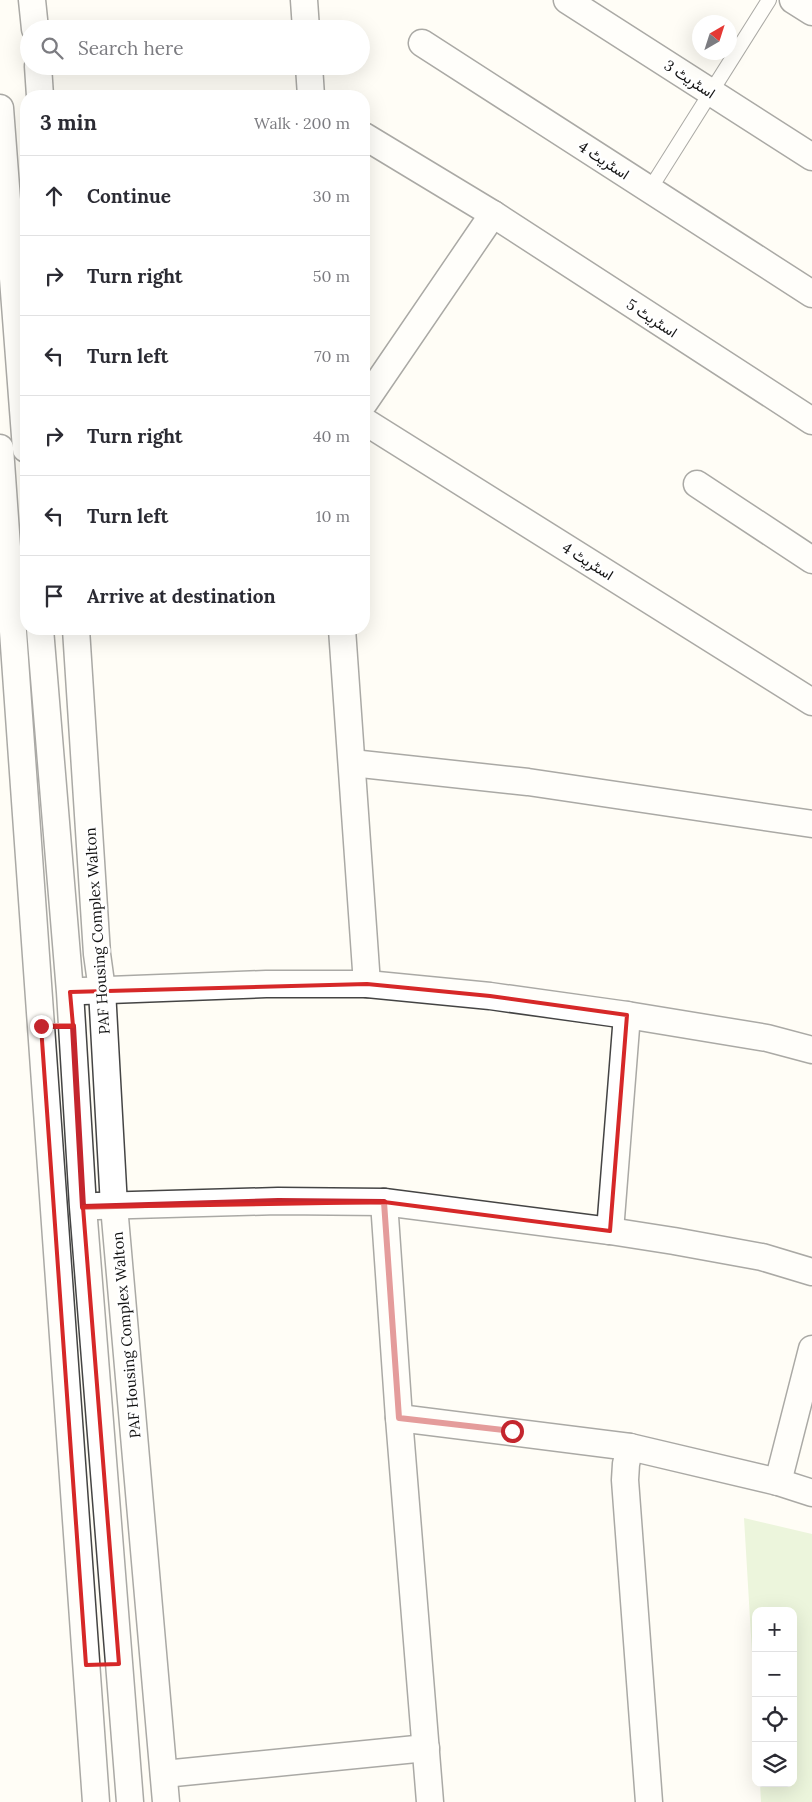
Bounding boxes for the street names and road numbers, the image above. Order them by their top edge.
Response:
street label: اسٹریٹ 3 [661,55,719,103]
street label: اسٹریٹ 4 [575,137,633,183]
street label: اسٹریٹ 5 [623,295,681,341]
street label: اسٹریٹ 4 [559,538,617,584]
street label: PAF Housing Complex Walton [80,827,114,1035]
street label: PAF Housing Complex Walton [108,1231,144,1439]

